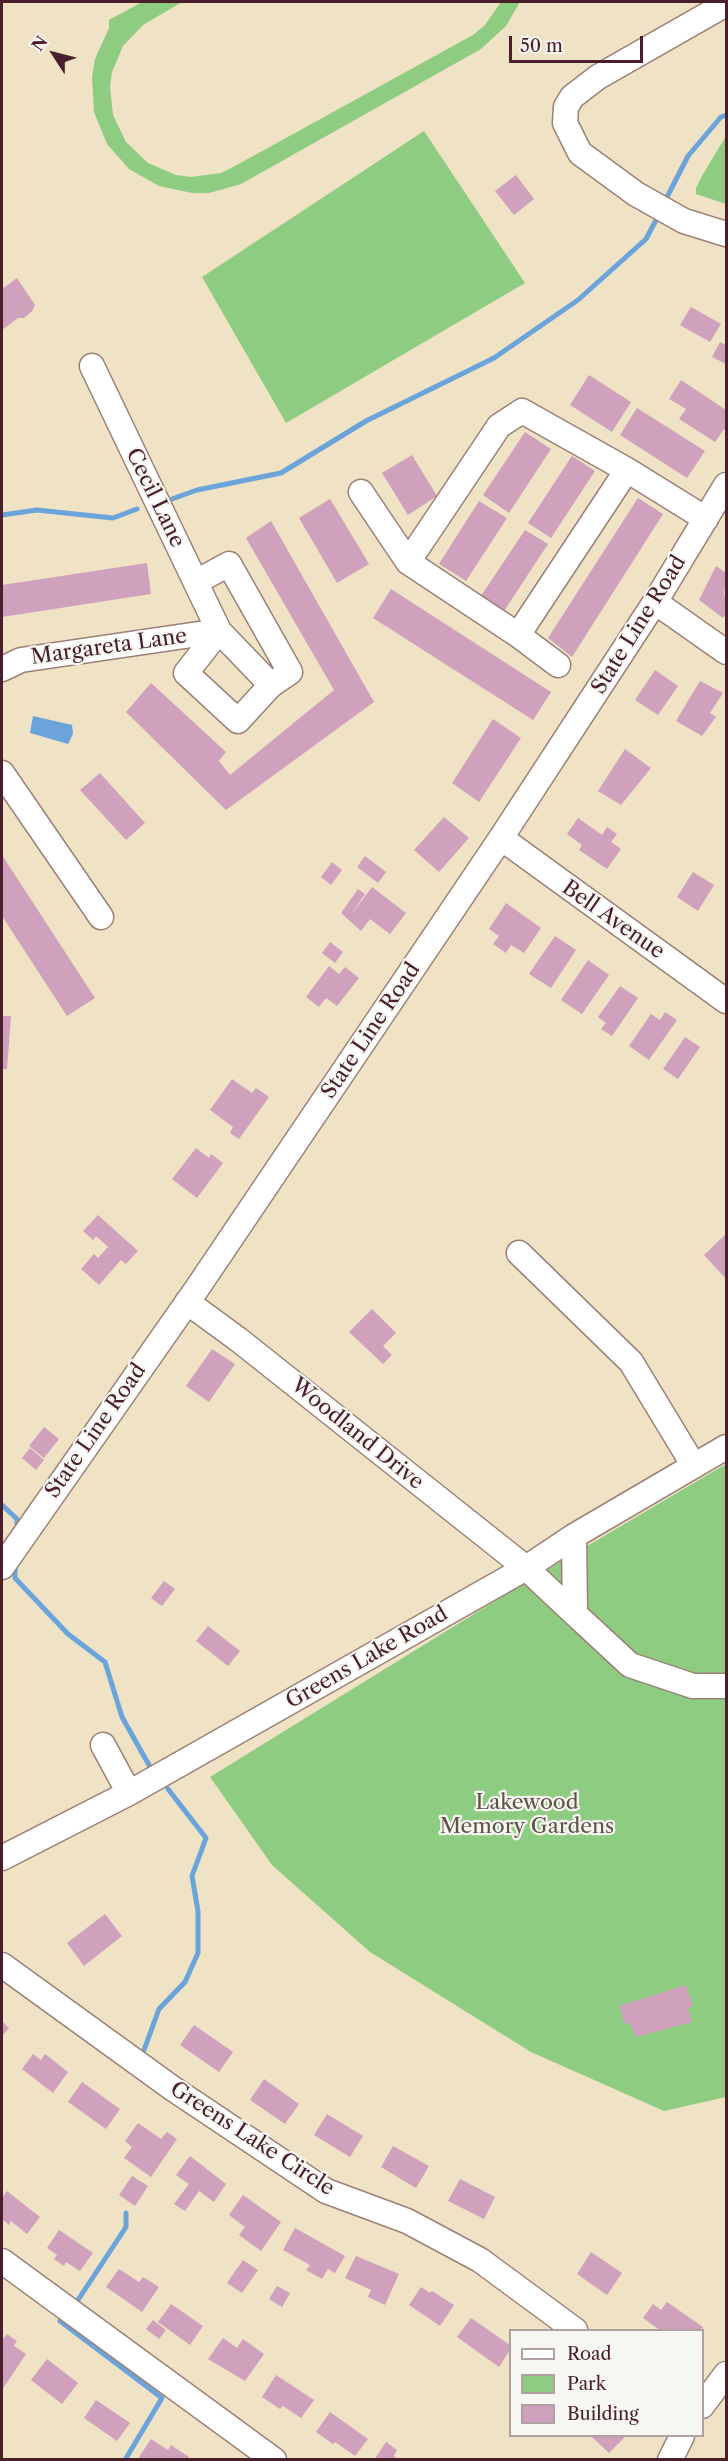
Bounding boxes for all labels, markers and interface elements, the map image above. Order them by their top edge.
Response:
north arrow [24,24,84,84]
scale bar [512,24,646,62]
text: N [27,32,52,55]
text: 50 m [520,35,563,57]
street label: Cecil Lane [120,444,190,552]
street label: State Line Road [586,551,692,699]
street label: Margareta Lane [29,624,189,670]
street label: Bell Avenue [557,876,669,964]
street label: State Line Road [316,958,426,1104]
street label: State Line Road [40,1359,152,1503]
street label: Woodland Drive [286,1373,428,1495]
street label: Greens Lake Road [282,1602,452,1714]
park label: Lakewood Memory Gardens [440,1790,614,1840]
street label: Greens Lake Circle [165,2077,339,2201]
legend [509,2329,704,2437]
text: Road [567,2343,612,2365]
text: Park [567,2373,606,2395]
text: Building [567,2403,639,2425]

